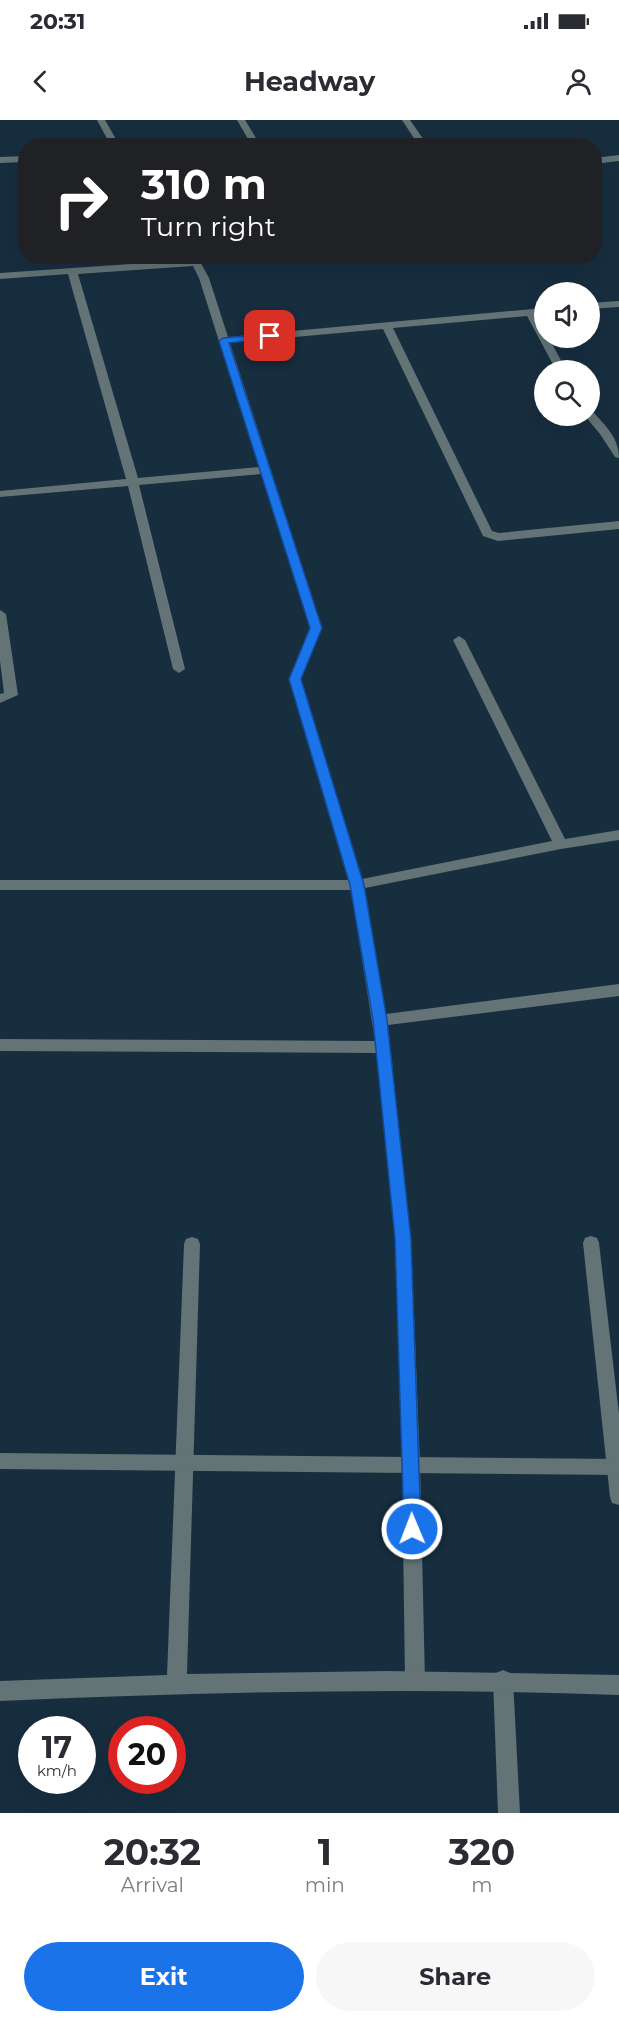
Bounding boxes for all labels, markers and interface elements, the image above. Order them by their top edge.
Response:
text: 20:31 [30,8,85,35]
icon: back [24,65,57,98]
text: Headway [244,65,375,98]
icon: person [562,65,595,98]
text: 310 m [141,158,267,210]
icon: right [42,162,120,240]
text: Turn right [141,210,276,243]
map controls [534,282,600,426]
button: sound [534,282,600,348]
pin [244,310,295,361]
icon: arrive [253,319,286,352]
button: search [534,360,600,426]
position arrow [380,1497,444,1561]
speed limit sign: 20 [108,1716,186,1794]
text: 17 [42,1729,72,1766]
text: km/h [37,1761,77,1780]
text: 20:32 [104,1830,201,1874]
text: 1 [318,1830,332,1874]
text: 320 [449,1830,515,1874]
text: Arrival [121,1873,184,1897]
text: min [305,1873,345,1897]
text: m [471,1873,493,1897]
button: Exit [24,1942,304,2011]
button: Share [316,1942,595,2011]

